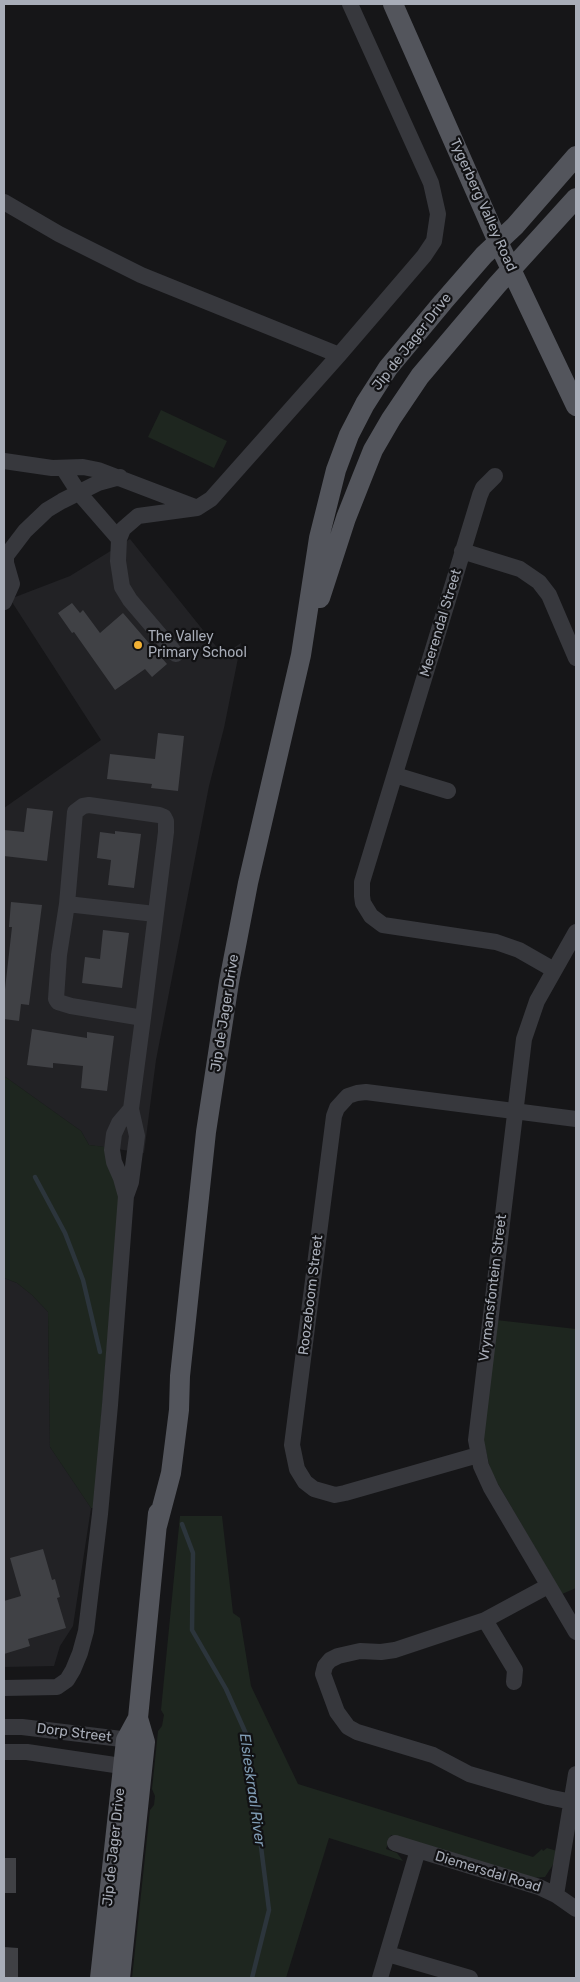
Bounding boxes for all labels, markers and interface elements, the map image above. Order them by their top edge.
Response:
street label: Tygerberg Valley Road [446,136,520,274]
street label: Jip de Jager Drive [369,290,455,394]
street label: Meerendal Street [417,567,465,679]
place label: The Valley Primary School [148,629,247,662]
marker: The Valley Primary School [132,639,144,651]
street label: Jip de Jager Drive [207,953,243,1073]
street label: Vrymansfontein Street [476,1213,510,1363]
street label: Roozeboom Street [295,1234,327,1356]
street label: Dorp Street [36,1720,112,1746]
water label: Elsieskraal River [235,1732,269,1848]
street label: Jip de Jager Drive [99,1787,129,1907]
street label: Diemersdal Road [433,1848,543,1896]

